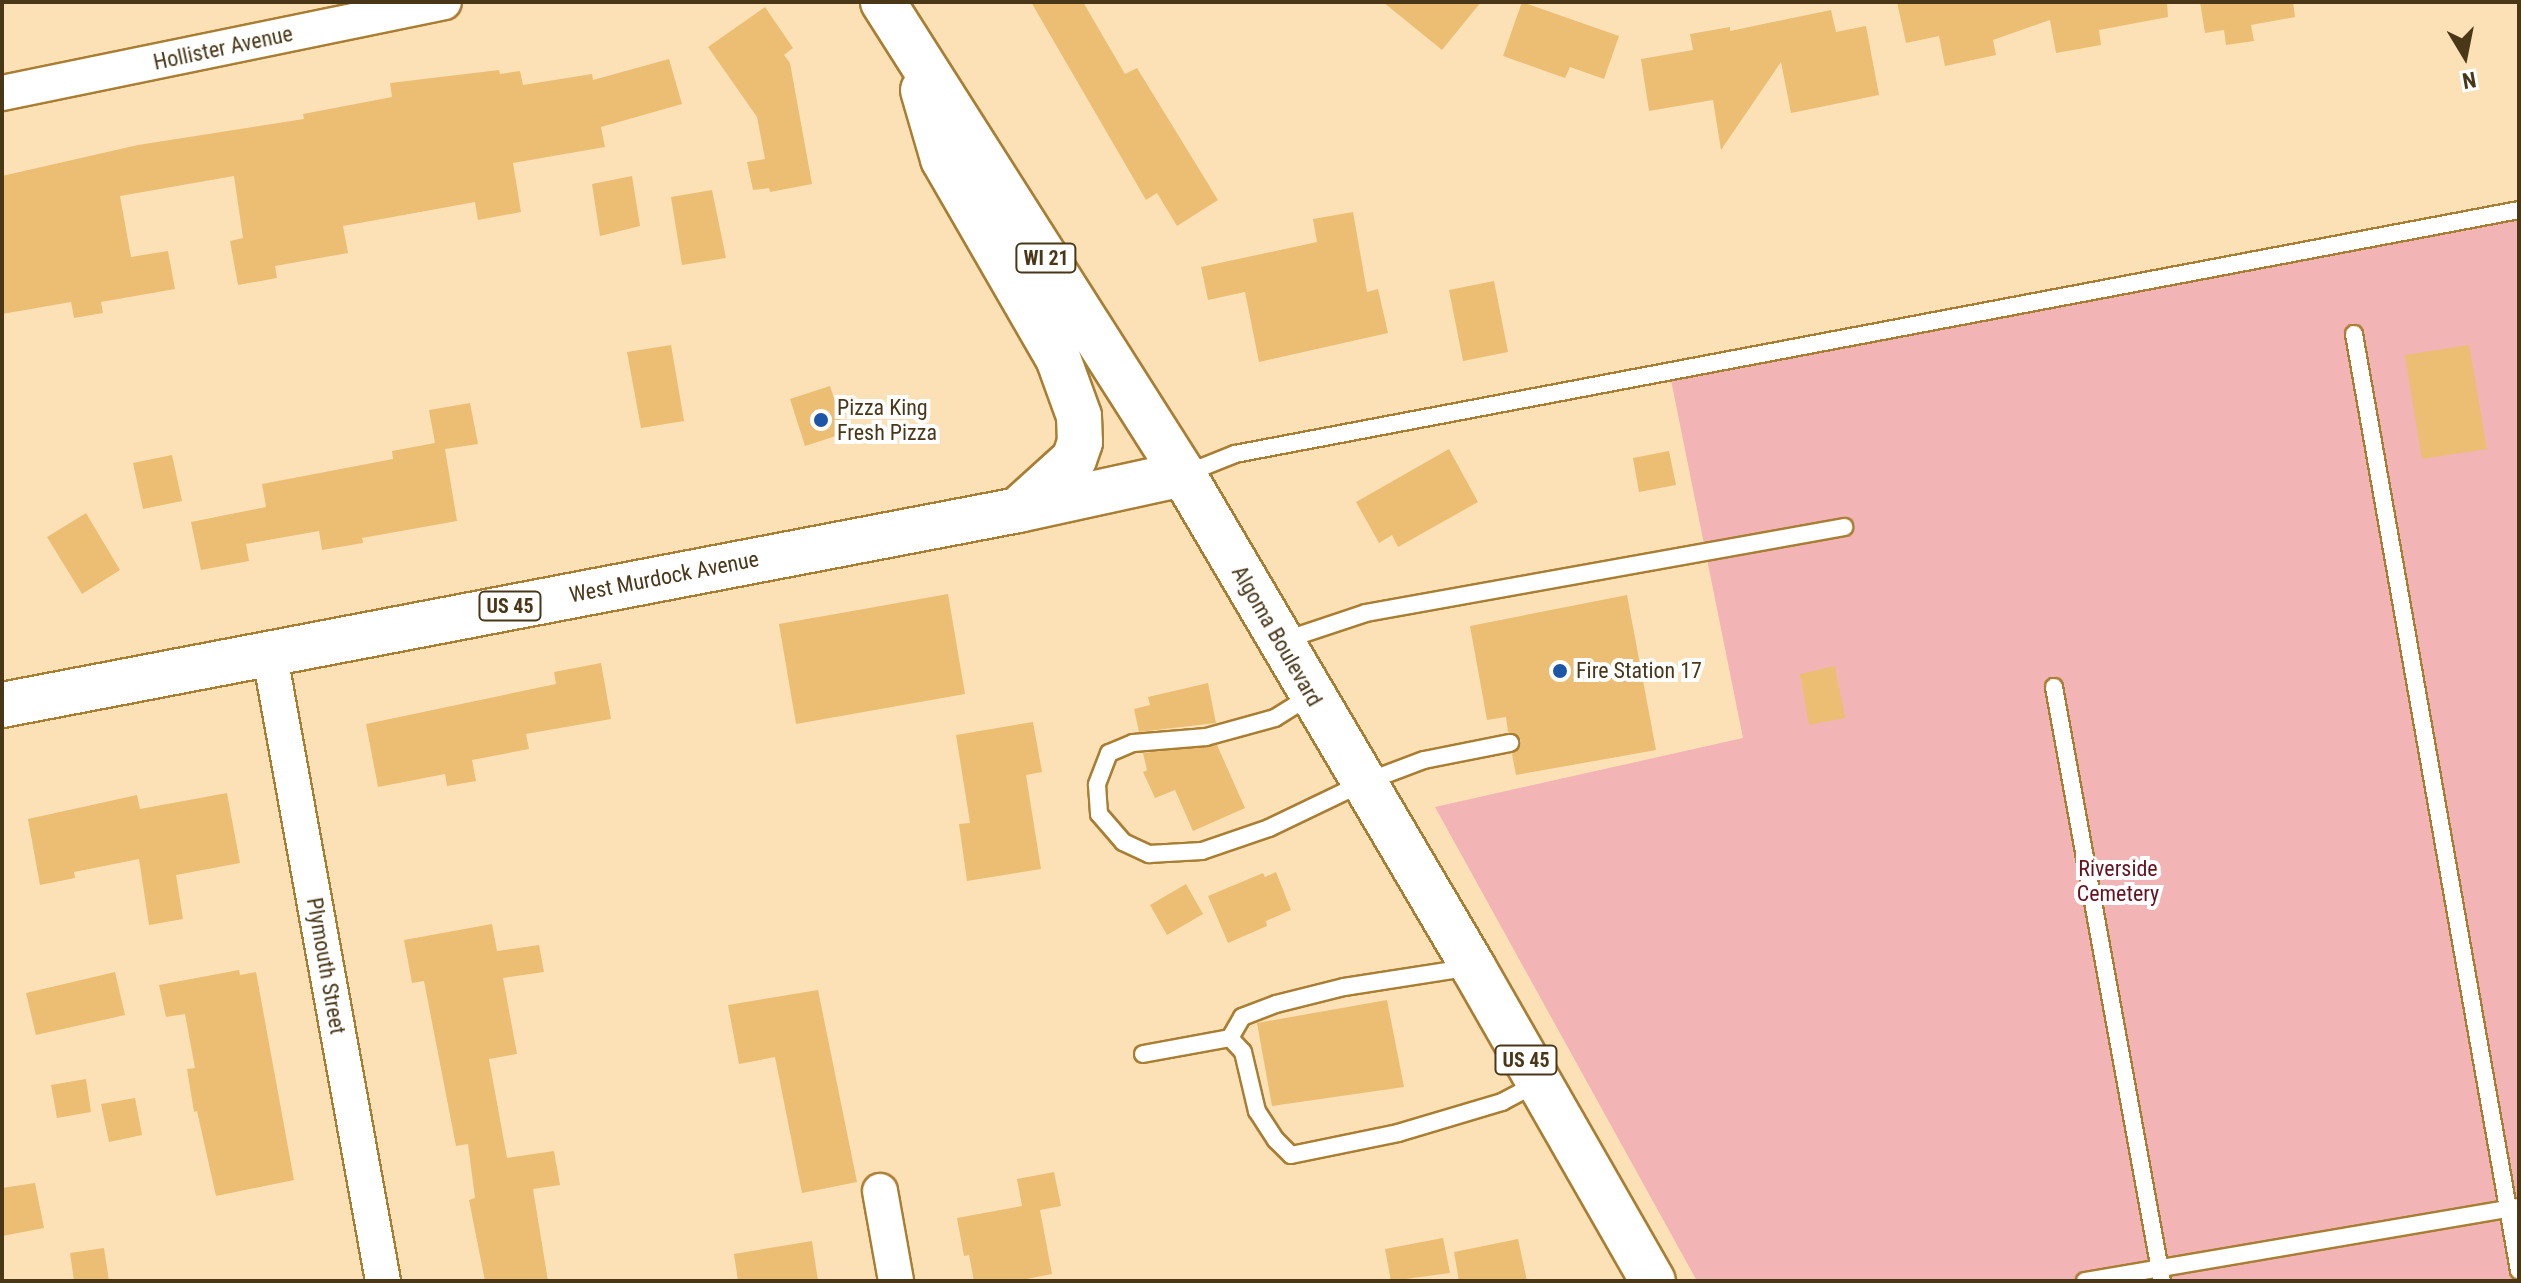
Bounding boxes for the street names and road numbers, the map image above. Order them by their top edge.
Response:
street label: Hollister Avenue [151,20,295,76]
road number: WI 21 [1014,242,1078,274]
street label: West Murdock Avenue [567,546,761,608]
street label: Algoma Boulevard [1226,561,1328,711]
road number: US 45 [478,590,542,622]
street label: Plymouth Street [301,896,351,1036]
road number: US 45 [1494,1044,1558,1076]

